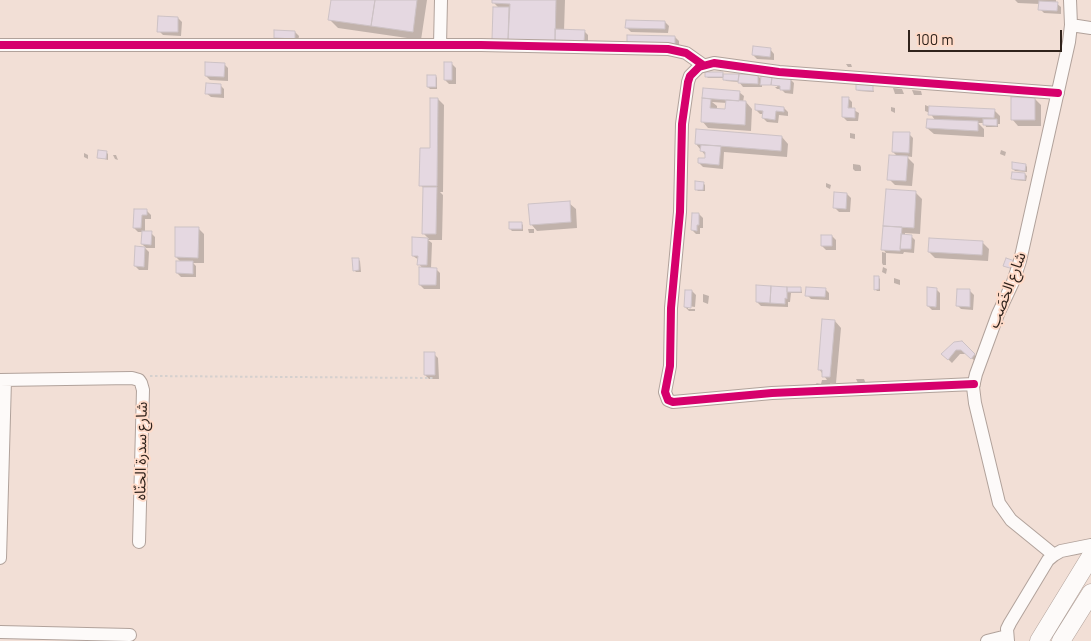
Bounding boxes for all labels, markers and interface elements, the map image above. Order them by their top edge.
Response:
scale bar [911,20,1065,52]
text: 100 m [916,30,954,48]
street label: شارع الخَصَب [984,249,1030,331]
street label: شارع سدرة الحنّاه [131,402,151,500]

